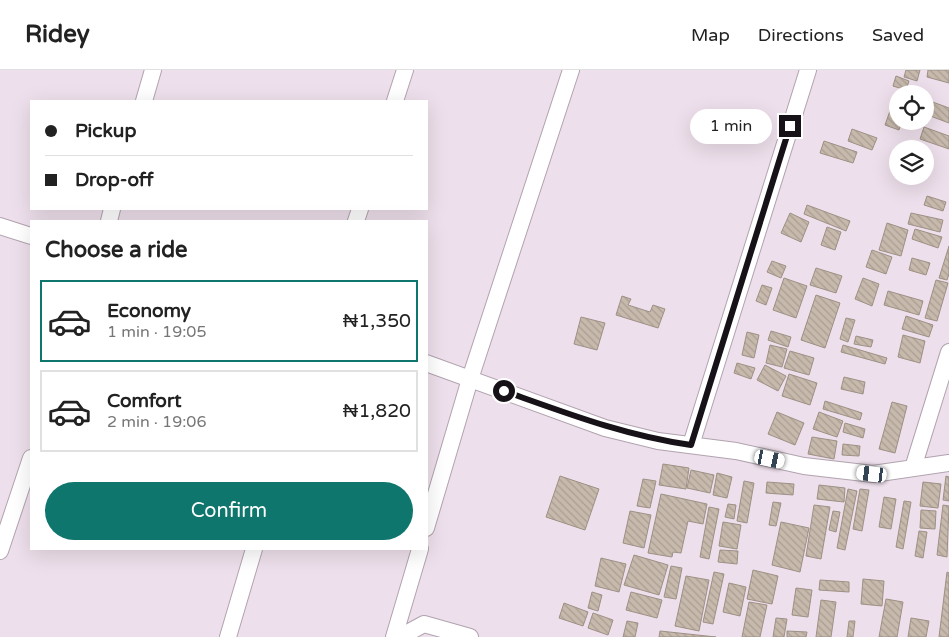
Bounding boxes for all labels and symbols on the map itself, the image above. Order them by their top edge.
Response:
callout: 1 min [690,108,772,144]
route end [779,115,801,137]
route start [493,380,515,402]
car [753,449,786,469]
car [856,465,887,483]

